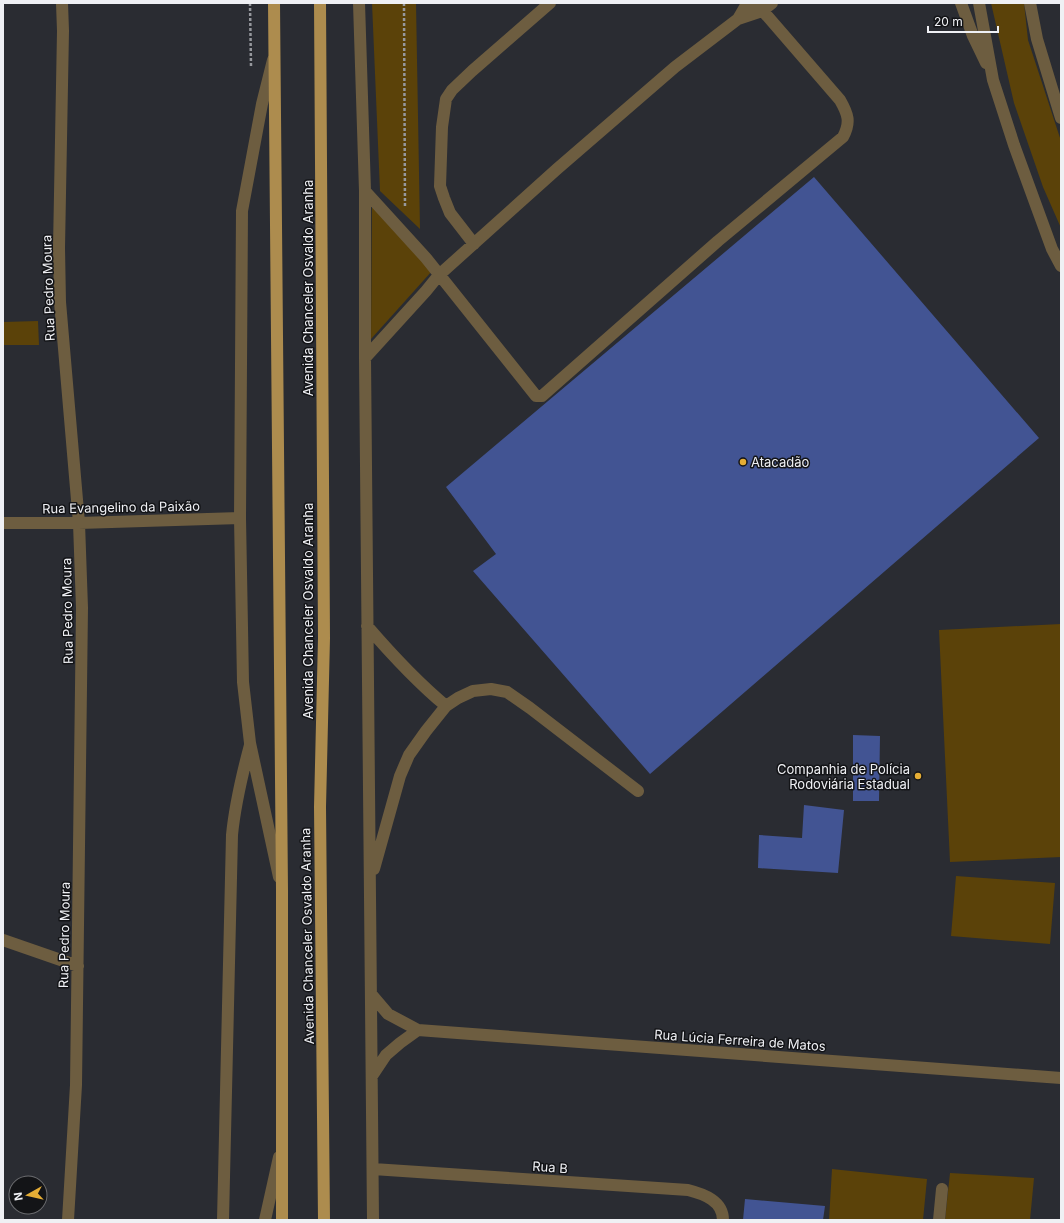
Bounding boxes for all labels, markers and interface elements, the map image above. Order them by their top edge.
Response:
scale bar [928,8,998,34]
text: 20 m [934,14,963,29]
street label: Avenida Chanceler Osvaldo Aranha [300,180,316,396]
street label: Rua Pedro Moura [38,235,58,341]
place label: Atacadão [751,454,809,470]
marker: Atacadão [738,457,748,467]
street label: Rua Evangelino da Paixão [42,498,200,516]
street label: Avenida Chanceler Osvaldo Aranha [300,503,316,719]
street label: Rua Pedro Moura [58,558,76,664]
place label: Companhia de Polícia Rodoviária Estadual [777,761,910,792]
marker: Companhia de Polícia Rodoviária Estadual [913,771,923,781]
street label: Avenida Chanceler Osvaldo Aranha [297,828,317,1044]
street label: Rua Pedro Moura [55,882,73,988]
street label: Rua Lúcia Ferreira de Matos [654,1026,826,1054]
street label: Rua B [532,1158,568,1176]
north arrow [8,1175,48,1215]
text: N [11,1191,26,1202]

